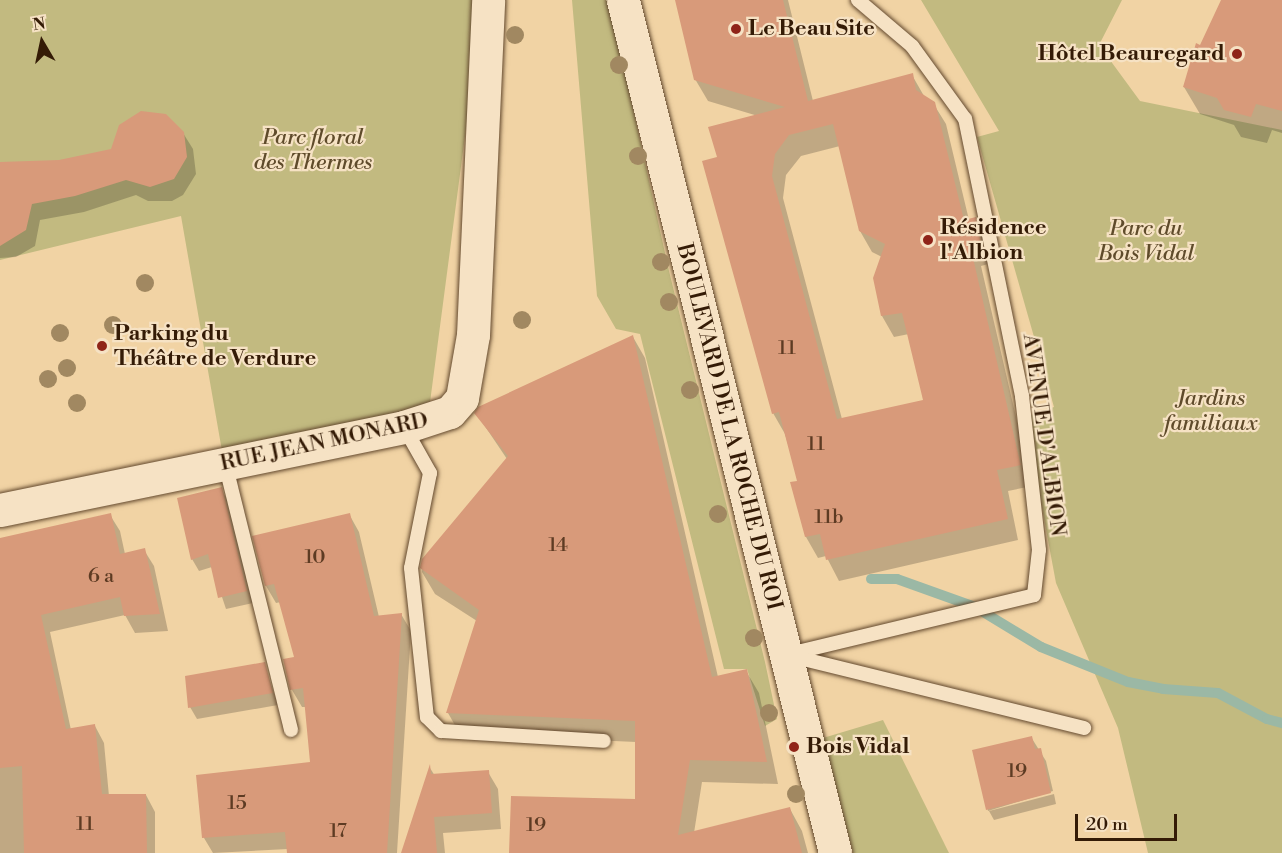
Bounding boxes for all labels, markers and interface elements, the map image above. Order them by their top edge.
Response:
north arrow [12,12,72,72]
text: N [31,13,47,35]
place label: Le Beau Site [748,16,875,42]
marker: Le Beau Site [729,22,743,36]
place label: Hôtel Beauregard [1038,41,1225,67]
marker: Hôtel Beauregard [1230,47,1244,61]
park label: Parc floral des Thermes [254,124,372,176]
place label: Résidence l'Albion [940,214,1047,266]
park label: Parc du Bois Vidal [1098,215,1194,266]
marker: Résidence l'Albion [921,233,935,247]
street label: BOULEVARD DE LA ROCHE DU ROI [671,241,787,613]
place label: Parking du Théâtre de Verdure [114,320,316,372]
street label: AVENUE D'ALBION [1017,332,1071,538]
house number: 11 [778,336,796,360]
marker: Parking du Théâtre de Verdure [95,339,109,353]
park label: Jardins familiaux [1164,385,1258,436]
street label: RUE JEAN MONARD [218,407,430,477]
house number: 11 [807,432,825,456]
house number: 11b [814,505,844,529]
house number: 14 [548,533,568,557]
house number: 10 [304,545,326,569]
house number: 6 a [88,564,114,588]
place label: Bois Vidal [806,734,909,760]
marker: Bois Vidal [787,740,801,754]
house number: 19 [1007,759,1027,783]
house number: 15 [227,791,247,815]
scale bar [1078,802,1180,840]
house number: 11 [76,812,94,836]
house number: 19 [526,813,546,837]
text: 20 m [1086,813,1128,836]
house number: 17 [329,819,347,843]

